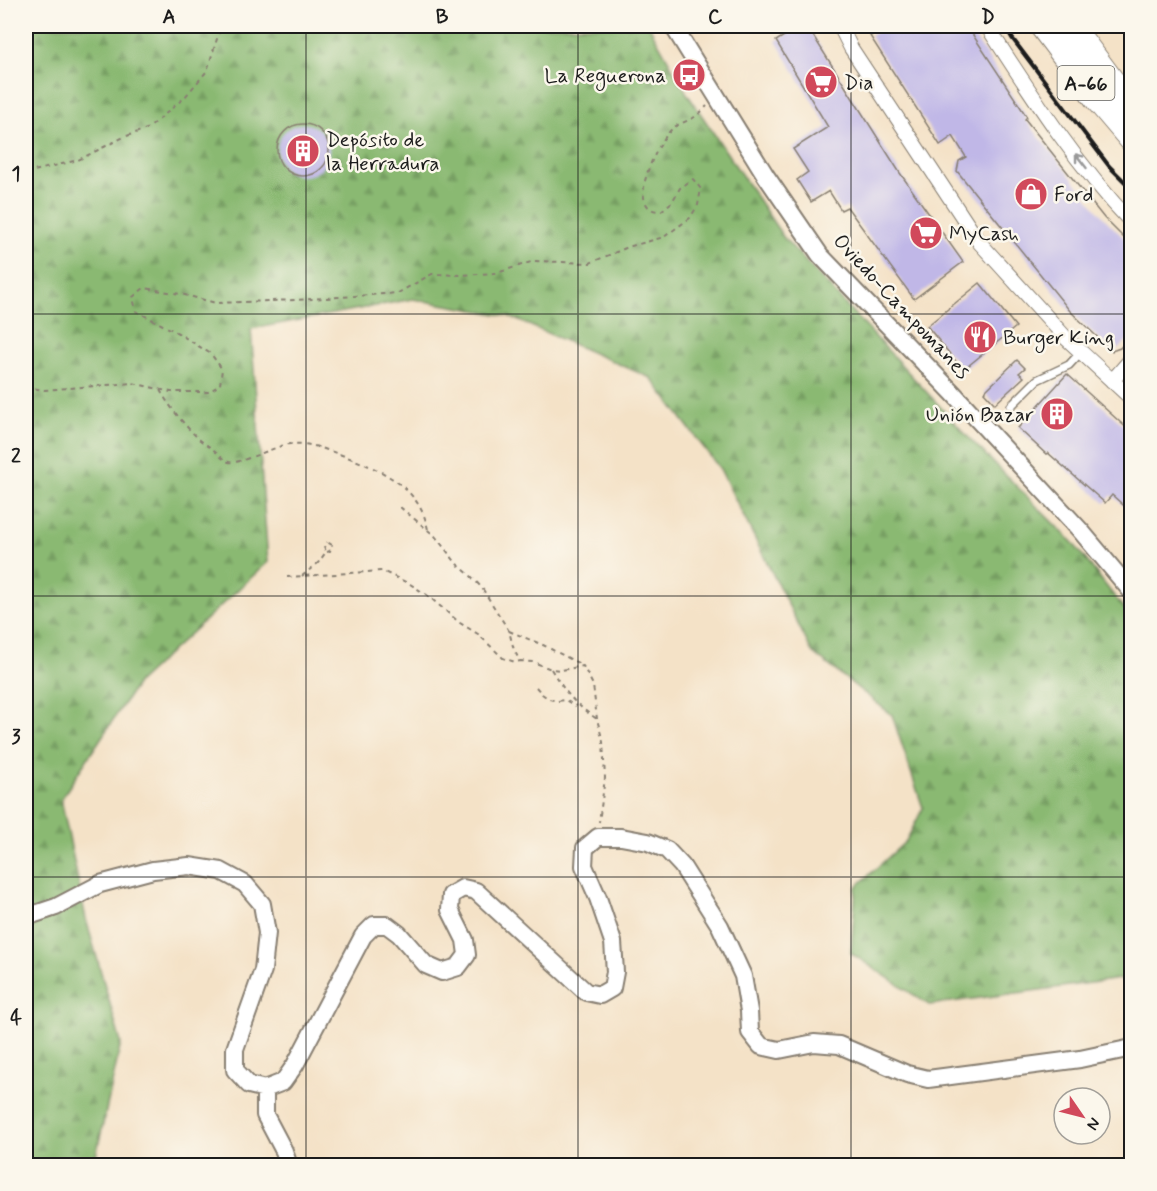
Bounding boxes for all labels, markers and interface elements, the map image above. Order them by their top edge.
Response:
text: A [162,4,176,31]
text: B [436,4,449,31]
text: C [708,4,723,31]
text: D [981,4,995,31]
bus stop icon: La Reguerona [671,57,707,93]
place label: La Reguerona [544,62,666,91]
supermarket icon: Dia [803,64,839,100]
road number: A-66 [1058,66,1114,100]
place label: Dia [844,69,873,97]
place label: Depósito de la Herradura [326,126,440,178]
building icon: Depósito de la Herradura [285,133,321,169]
one-way arrow [1074,154,1087,170]
text: 1 [12,161,20,188]
shop icon: Ford [1013,176,1049,212]
place label: Ford [1054,181,1093,209]
supermarket icon: MyCash [908,215,944,251]
place label: MyCash [949,220,1019,248]
street label: Oviedo-Campomanes [826,228,976,386]
restaurant icon: Burger King [962,319,998,355]
place label: Burger King [1003,324,1114,353]
building icon: Unión Bazar [1039,396,1075,432]
place label: Unión Bazar [926,401,1034,429]
text: 2 [11,443,21,470]
text: 3 [11,724,21,751]
text: 4 [10,1005,22,1032]
north arrow [1052,1086,1112,1146]
text: N [1081,1113,1105,1134]

